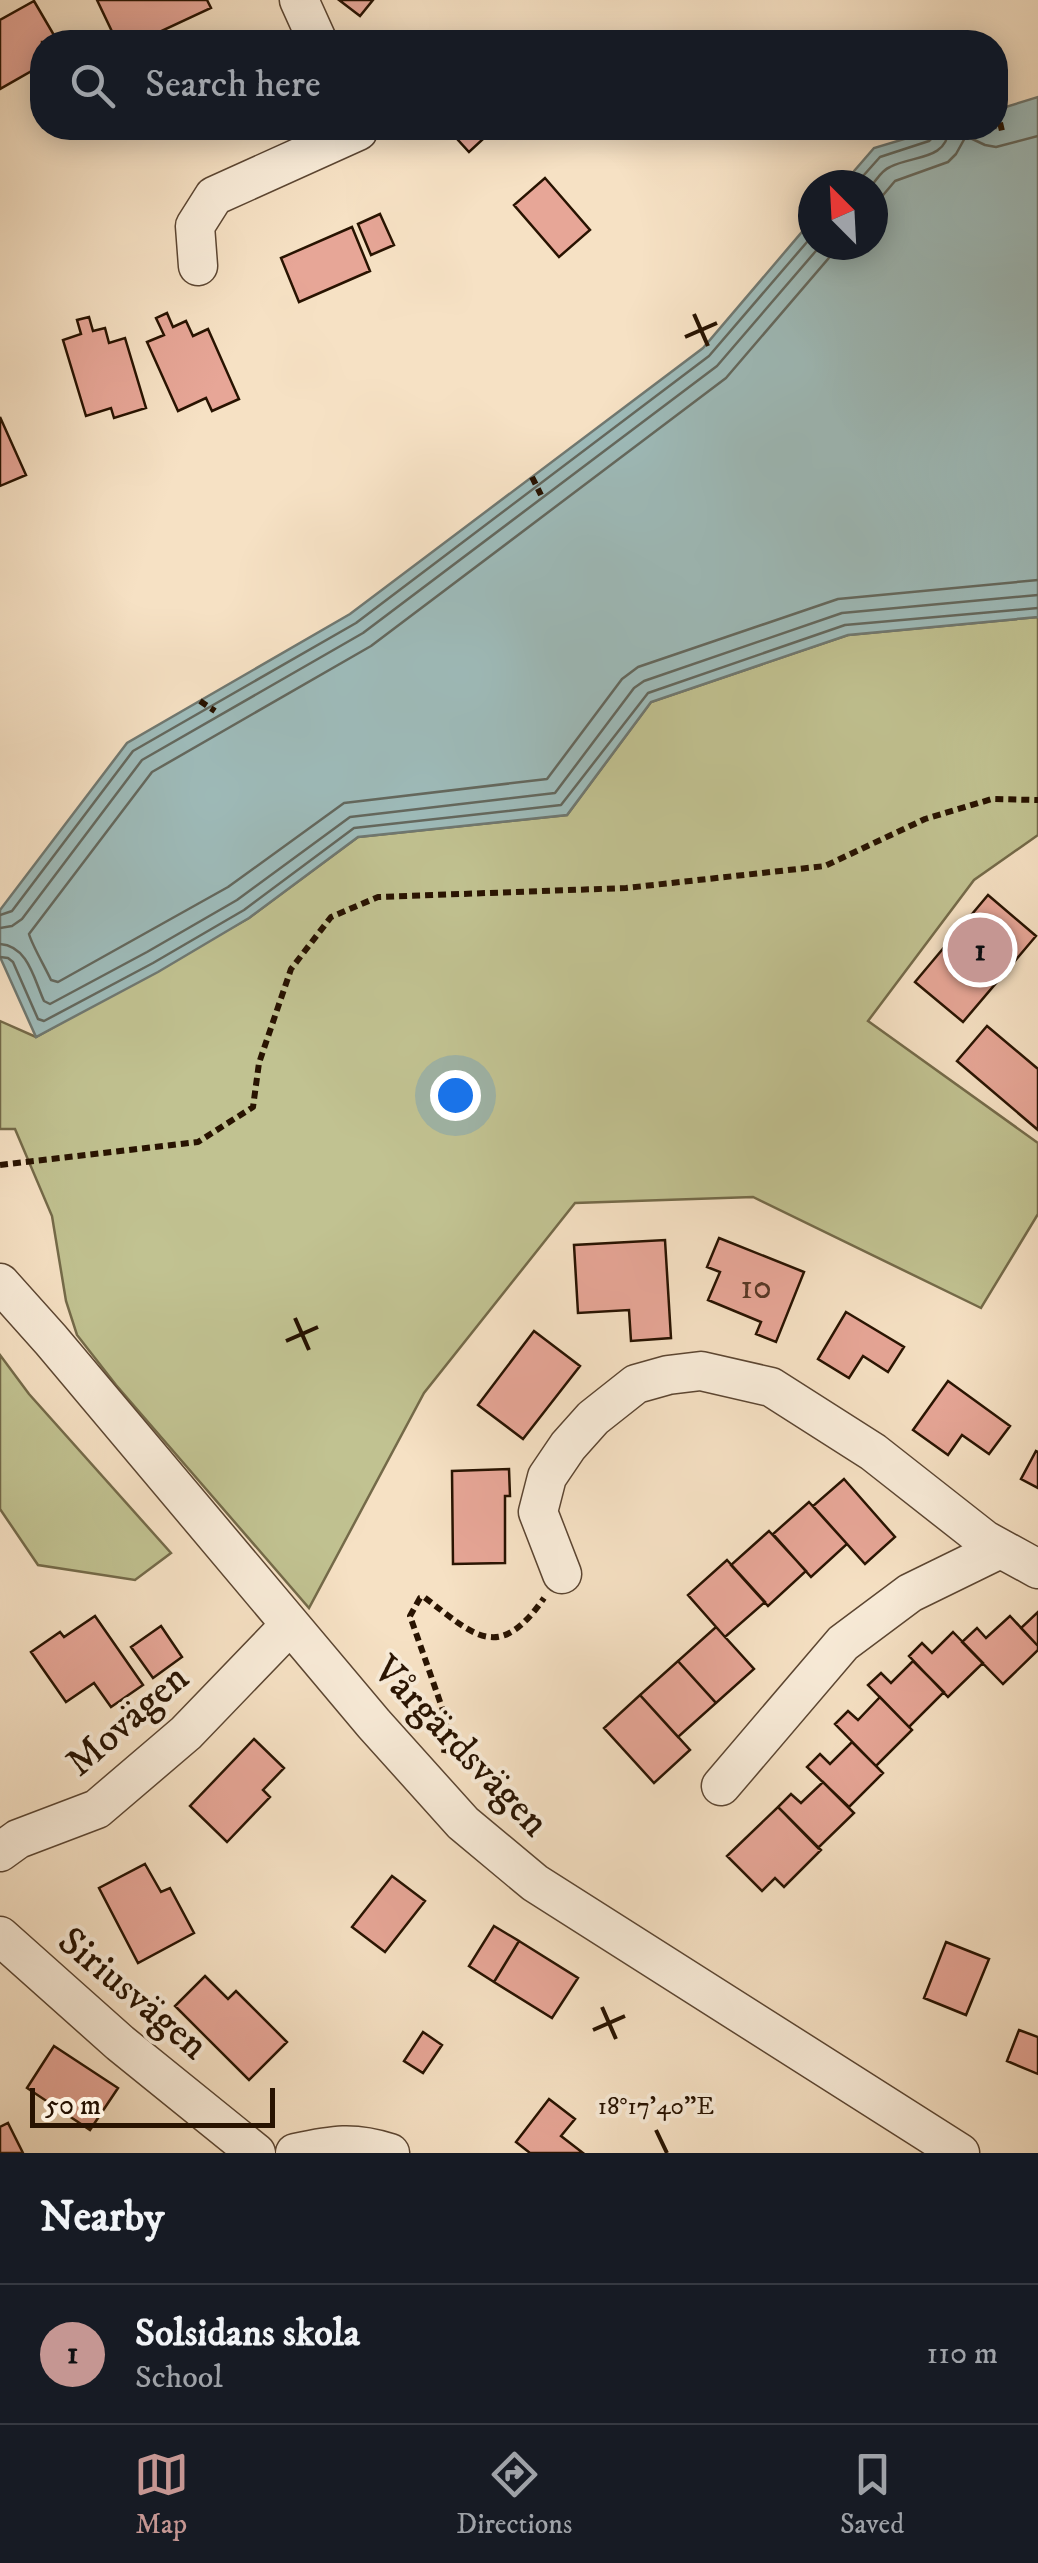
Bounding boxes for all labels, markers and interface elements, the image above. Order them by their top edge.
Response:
search box [30,30,1008,140]
icon: search [65,58,120,113]
text: Search here [145,61,321,109]
north arrow [798,170,888,260]
pin: 1 [948,912,1012,988]
your location [430,1070,481,1121]
house number: 10 [740,1266,772,1310]
street label: Vårgärdsvägen [360,1645,559,1848]
street label: Movägen [56,1654,200,1788]
street label: Siriusvägen [47,1917,217,2072]
scale bar [30,2083,275,2128]
text: 50 m [45,2088,101,2123]
text: 18°17'40"E [598,2091,714,2122]
text: Nearby [40,2192,164,2244]
text: Solsidans skola [135,2310,360,2358]
text: 1 [67,2334,78,2374]
text: 110 m [926,2334,998,2374]
text: School [135,2358,223,2398]
tab: Map [134,2447,189,2542]
tab: Directions [456,2447,572,2542]
tab: Saved [840,2447,904,2542]

